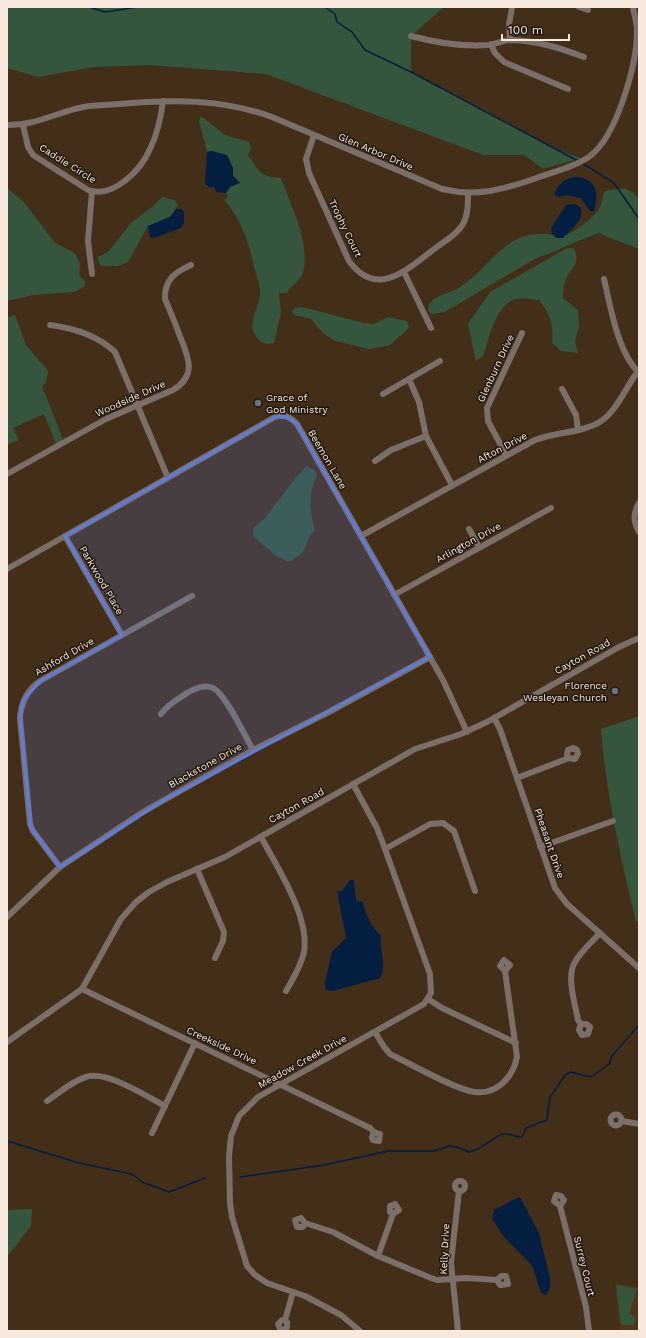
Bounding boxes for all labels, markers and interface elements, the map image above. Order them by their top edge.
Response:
scale bar [502,16,569,42]
text: 100 m [508,23,543,37]
street label: Glen Arbor Drive [337,131,415,172]
street label: Caddie Circle [37,142,98,185]
street label: Trophy Court [327,198,365,260]
street label: Glenburn Drive [475,332,516,404]
street label: Woodside Drive [93,378,167,419]
place label: Grace of God Ministry [266,392,329,415]
marker: Grace of God Ministry [253,398,263,408]
street label: Beemon Lane [306,428,349,491]
street label: Afton Drive [476,430,529,465]
street label: Arlington Drive [434,520,503,565]
street label: Parkwood Place [77,544,126,617]
street label: Ashford Drive [33,635,96,678]
street label: Cayton Road [553,637,612,676]
place label: Florence Wesleyan Church [523,680,607,703]
marker: Florence Wesleyan Church [610,686,620,696]
street label: Blackstone Drive [167,741,244,790]
street label: Cayton Road [267,786,326,825]
street label: Pheasant Drive [532,807,567,880]
street label: Creekside Drive [185,1024,259,1067]
street label: Meadow Creek Drive [256,1032,349,1090]
street label: Kelly Drive [438,1223,451,1275]
street label: Surrey Court [572,1235,597,1298]

